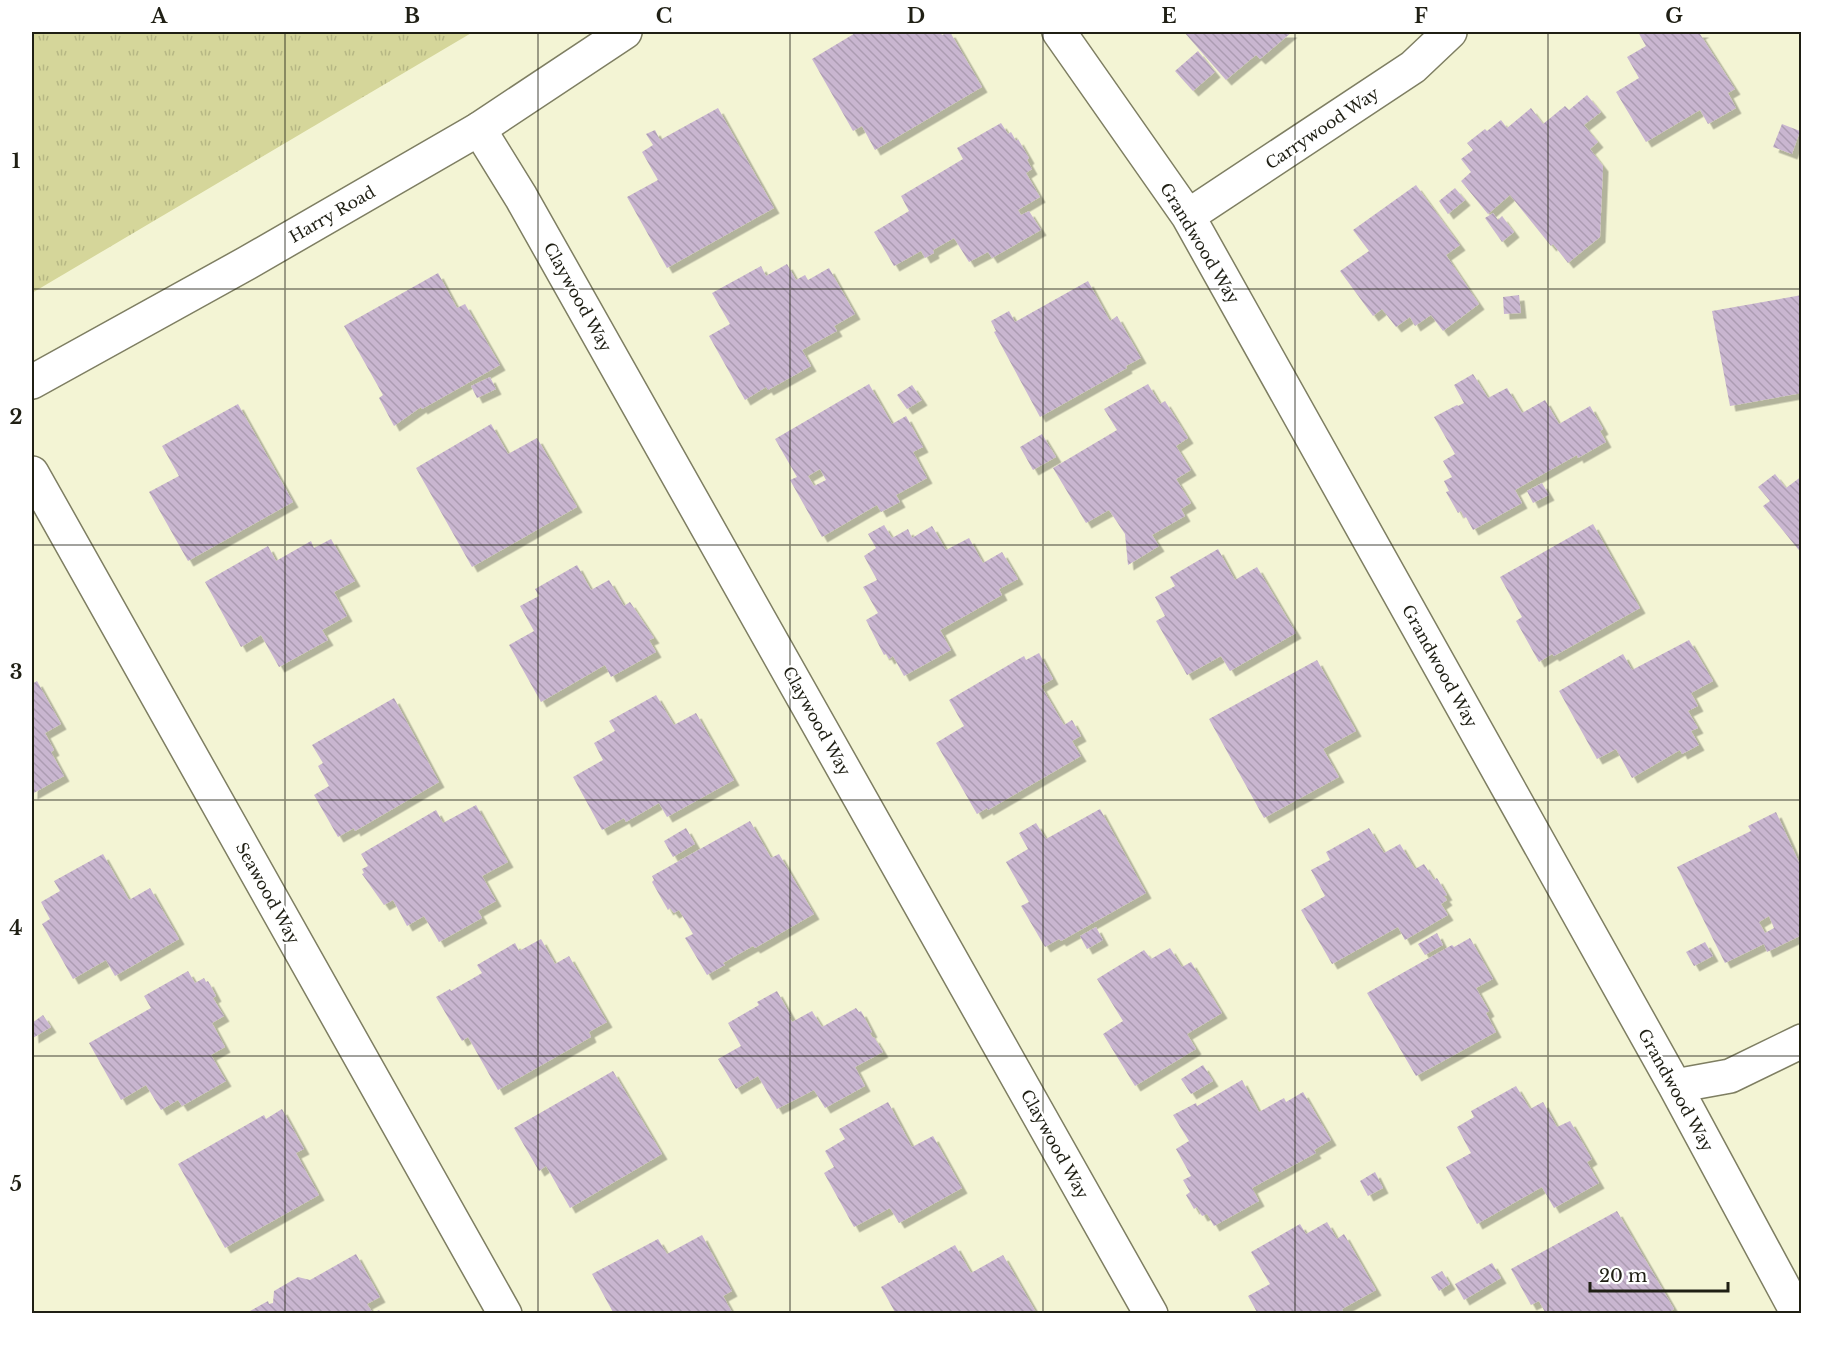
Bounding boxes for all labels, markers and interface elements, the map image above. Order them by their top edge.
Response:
text: A [150,4,168,28]
text: B [404,4,420,28]
text: C [656,4,672,28]
text: D [907,4,925,28]
text: E [1161,4,1177,28]
text: F [1414,4,1428,28]
text: G [1665,4,1683,28]
street label: Carrywood Way [1262,82,1383,173]
text: 1 [12,149,21,173]
street label: Grandwood Way [1156,179,1244,308]
street label: Harry Road [285,181,379,247]
street label: Claywood Way [540,239,617,356]
text: 2 [9,405,23,429]
street label: Grandwood Way [1398,601,1482,732]
text: 3 [10,660,22,684]
street label: Claywood Way [779,663,856,780]
street label: Seawood Way [232,839,305,948]
text: 4 [9,916,23,940]
street label: Grandwood Way [1634,1025,1718,1156]
street label: Claywood Way [1017,1086,1094,1203]
text: 5 [10,1172,22,1196]
scale bar [1590,1255,1728,1293]
text: 20 m [1599,1265,1647,1287]

